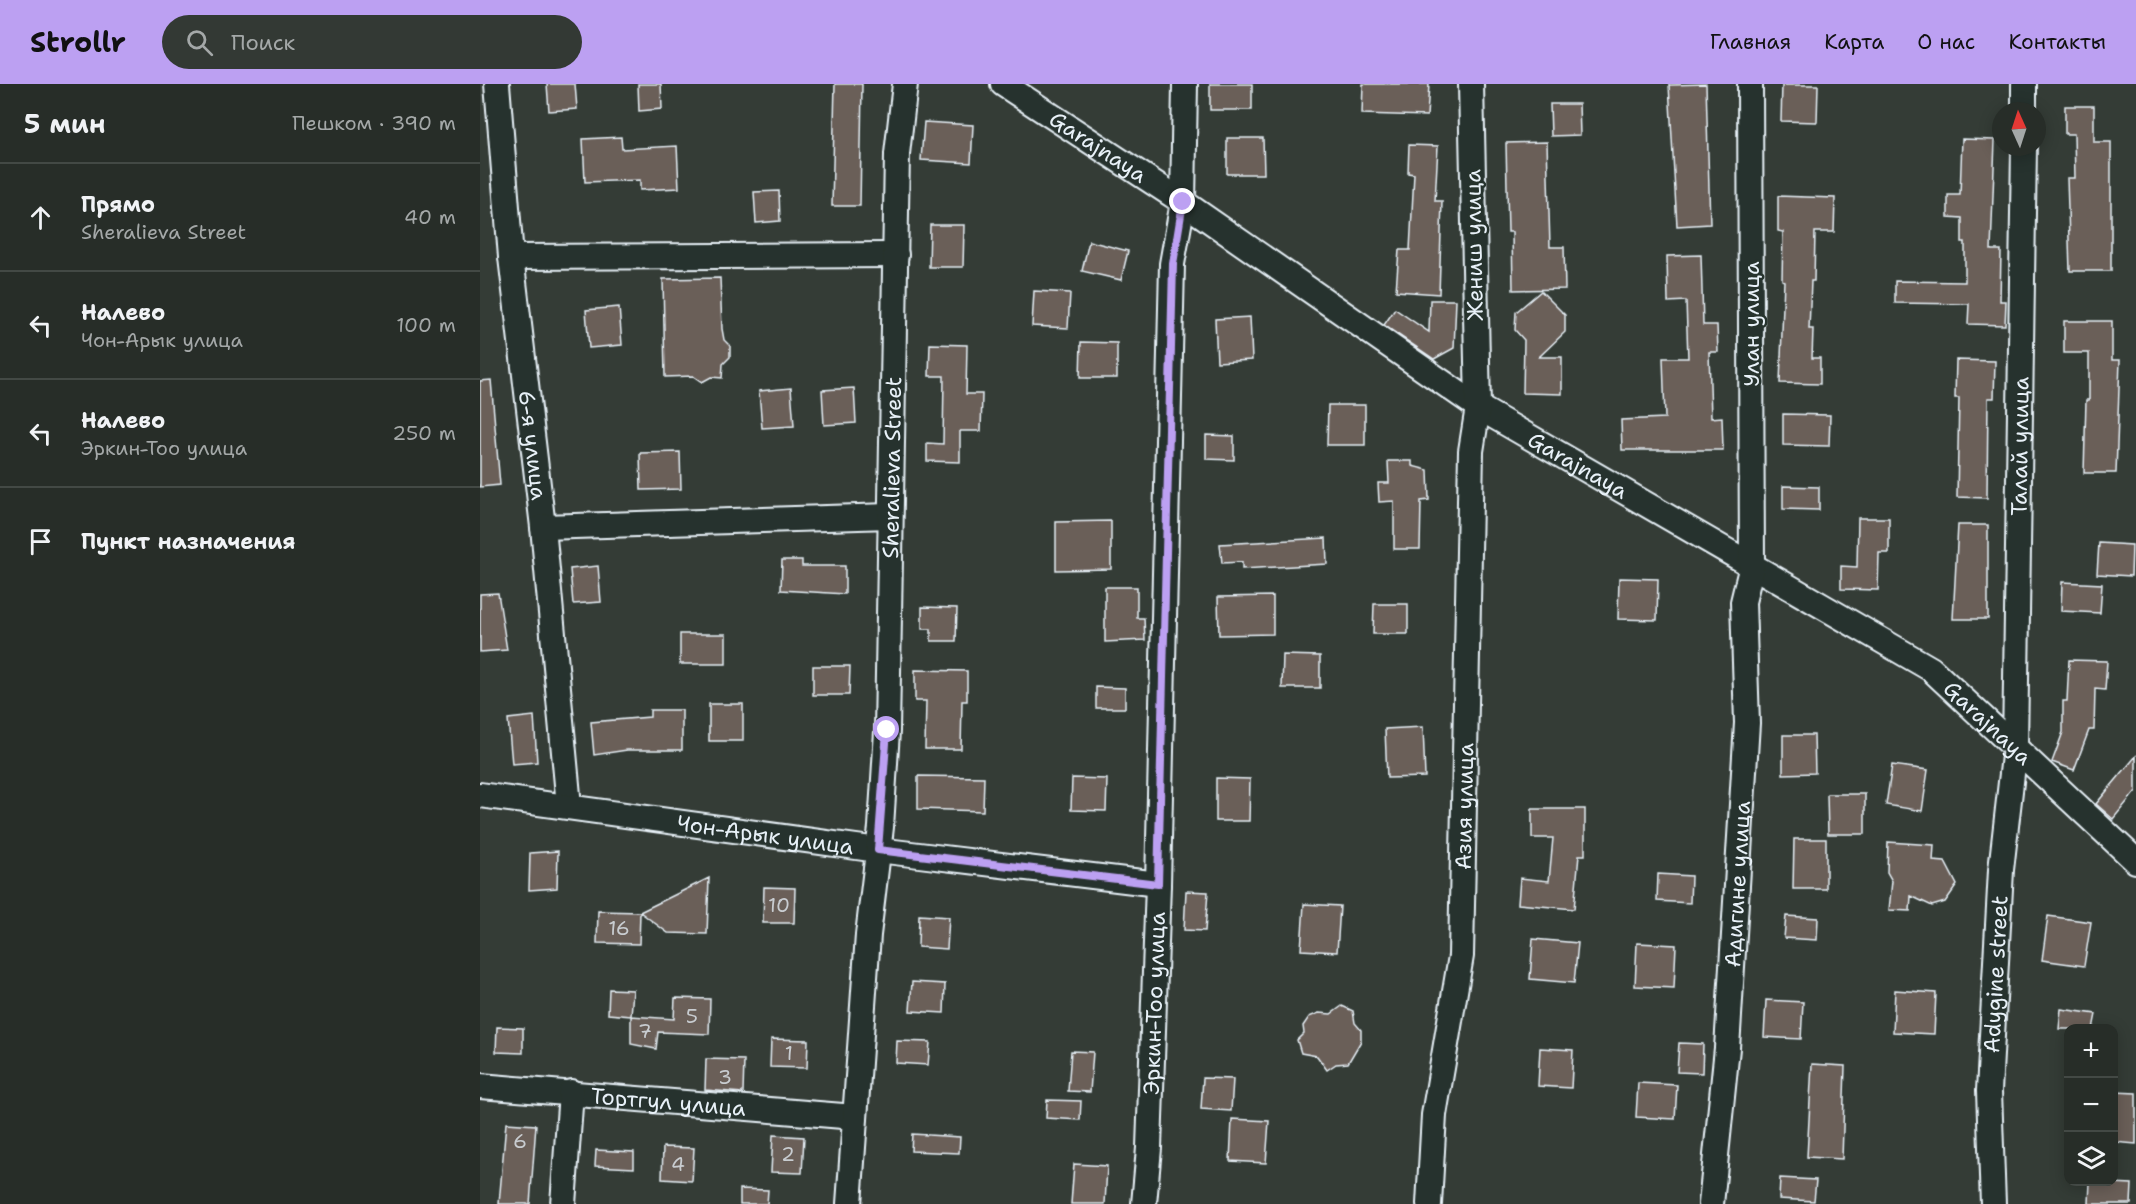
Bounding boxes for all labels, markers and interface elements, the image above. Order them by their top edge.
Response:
search box [162,15,582,69]
text: Strollr [30,23,126,61]
icon: search [183,26,216,59]
text: Поиск [231,28,295,57]
text: Главная [1710,28,1791,56]
text: Карта [1824,28,1884,56]
text: О нас [1917,28,1975,56]
text: Контакты [2008,28,2106,56]
north arrow [1992,102,2046,156]
street label: Garajnaya [1044,104,1153,189]
text: 5 мин [24,106,105,141]
text: Пешком · 390 m [292,110,456,136]
street label: Жениш улица [1458,169,1490,321]
route end [1169,188,1195,214]
text: Прямо [81,190,155,219]
icon: ahead [24,201,57,234]
text: 40 m [404,204,456,230]
text: Sheralieva Street [81,219,246,245]
street label: Улан улица [1737,261,1766,387]
text: Налево [81,298,165,327]
icon: left [24,309,57,342]
text: 100 m [396,312,456,338]
text: Чон-Арык улица [81,327,243,353]
street label: Sheralieva Street [875,376,908,559]
street label: Талай улица [2004,376,2035,516]
street label: 6-я улица [512,389,554,502]
text: Налево [81,406,165,435]
icon: left [24,417,57,450]
text: 250 m [392,420,456,446]
street label: Garajnaya [1523,424,1634,505]
text: Эркин-Тоо улица [81,435,247,461]
icon: arrive [24,525,57,558]
text: Пункт назначения [81,527,295,556]
street label: Garajnaya [1938,674,2039,771]
route start [873,716,899,742]
street label: Азия улица [1448,742,1480,870]
street label: Адигине улица [1717,800,1757,968]
street label: Чон-Арык улица [675,808,856,861]
house number: 10 [768,892,790,918]
street label: Adygine street [1977,895,2014,1054]
street label: Эркин-Тоо улица [1136,911,1172,1095]
house number: 16 [608,915,630,941]
house number: 5 [686,1003,698,1029]
house number: 7 [638,1018,652,1044]
map controls [2064,1024,2118,1186]
button: + [2064,1024,2118,1078]
house number: 1 [785,1040,793,1066]
house number: 3 [718,1064,732,1090]
button: − [2064,1078,2118,1132]
street label: Тортгул улица [590,1081,747,1122]
house number: 6 [513,1128,527,1154]
button: layers [2064,1132,2118,1186]
house number: 2 [781,1141,795,1167]
house number: 4 [671,1151,685,1177]

